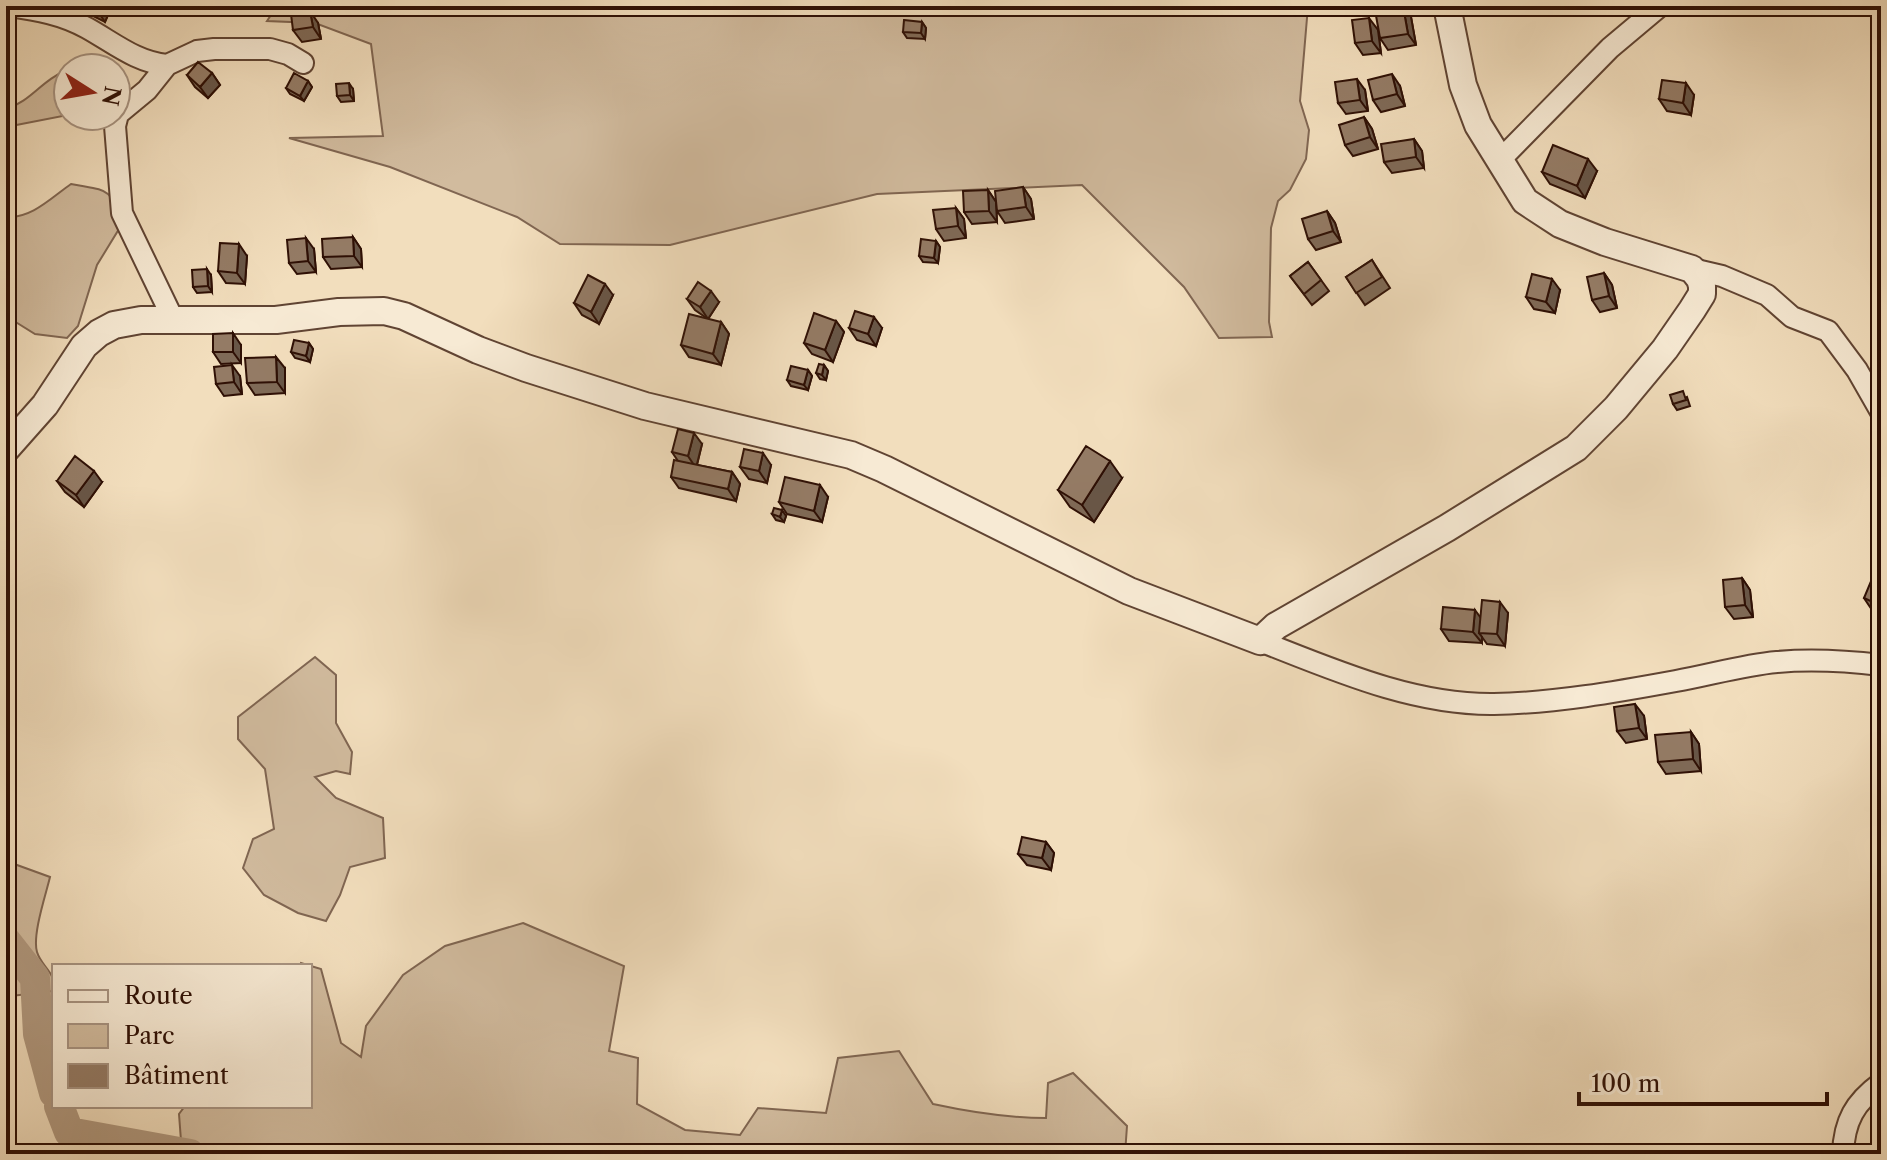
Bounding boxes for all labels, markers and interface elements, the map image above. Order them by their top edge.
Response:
north arrow [52,52,132,132]
text: N [96,84,126,108]
legend [52,964,312,1108]
text: Route [124,981,193,1010]
text: Parc [124,1021,175,1050]
scale bar [1579,1056,1827,1106]
text: Bâtiment [124,1061,229,1090]
text: 100 m [1591,1069,1660,1098]

